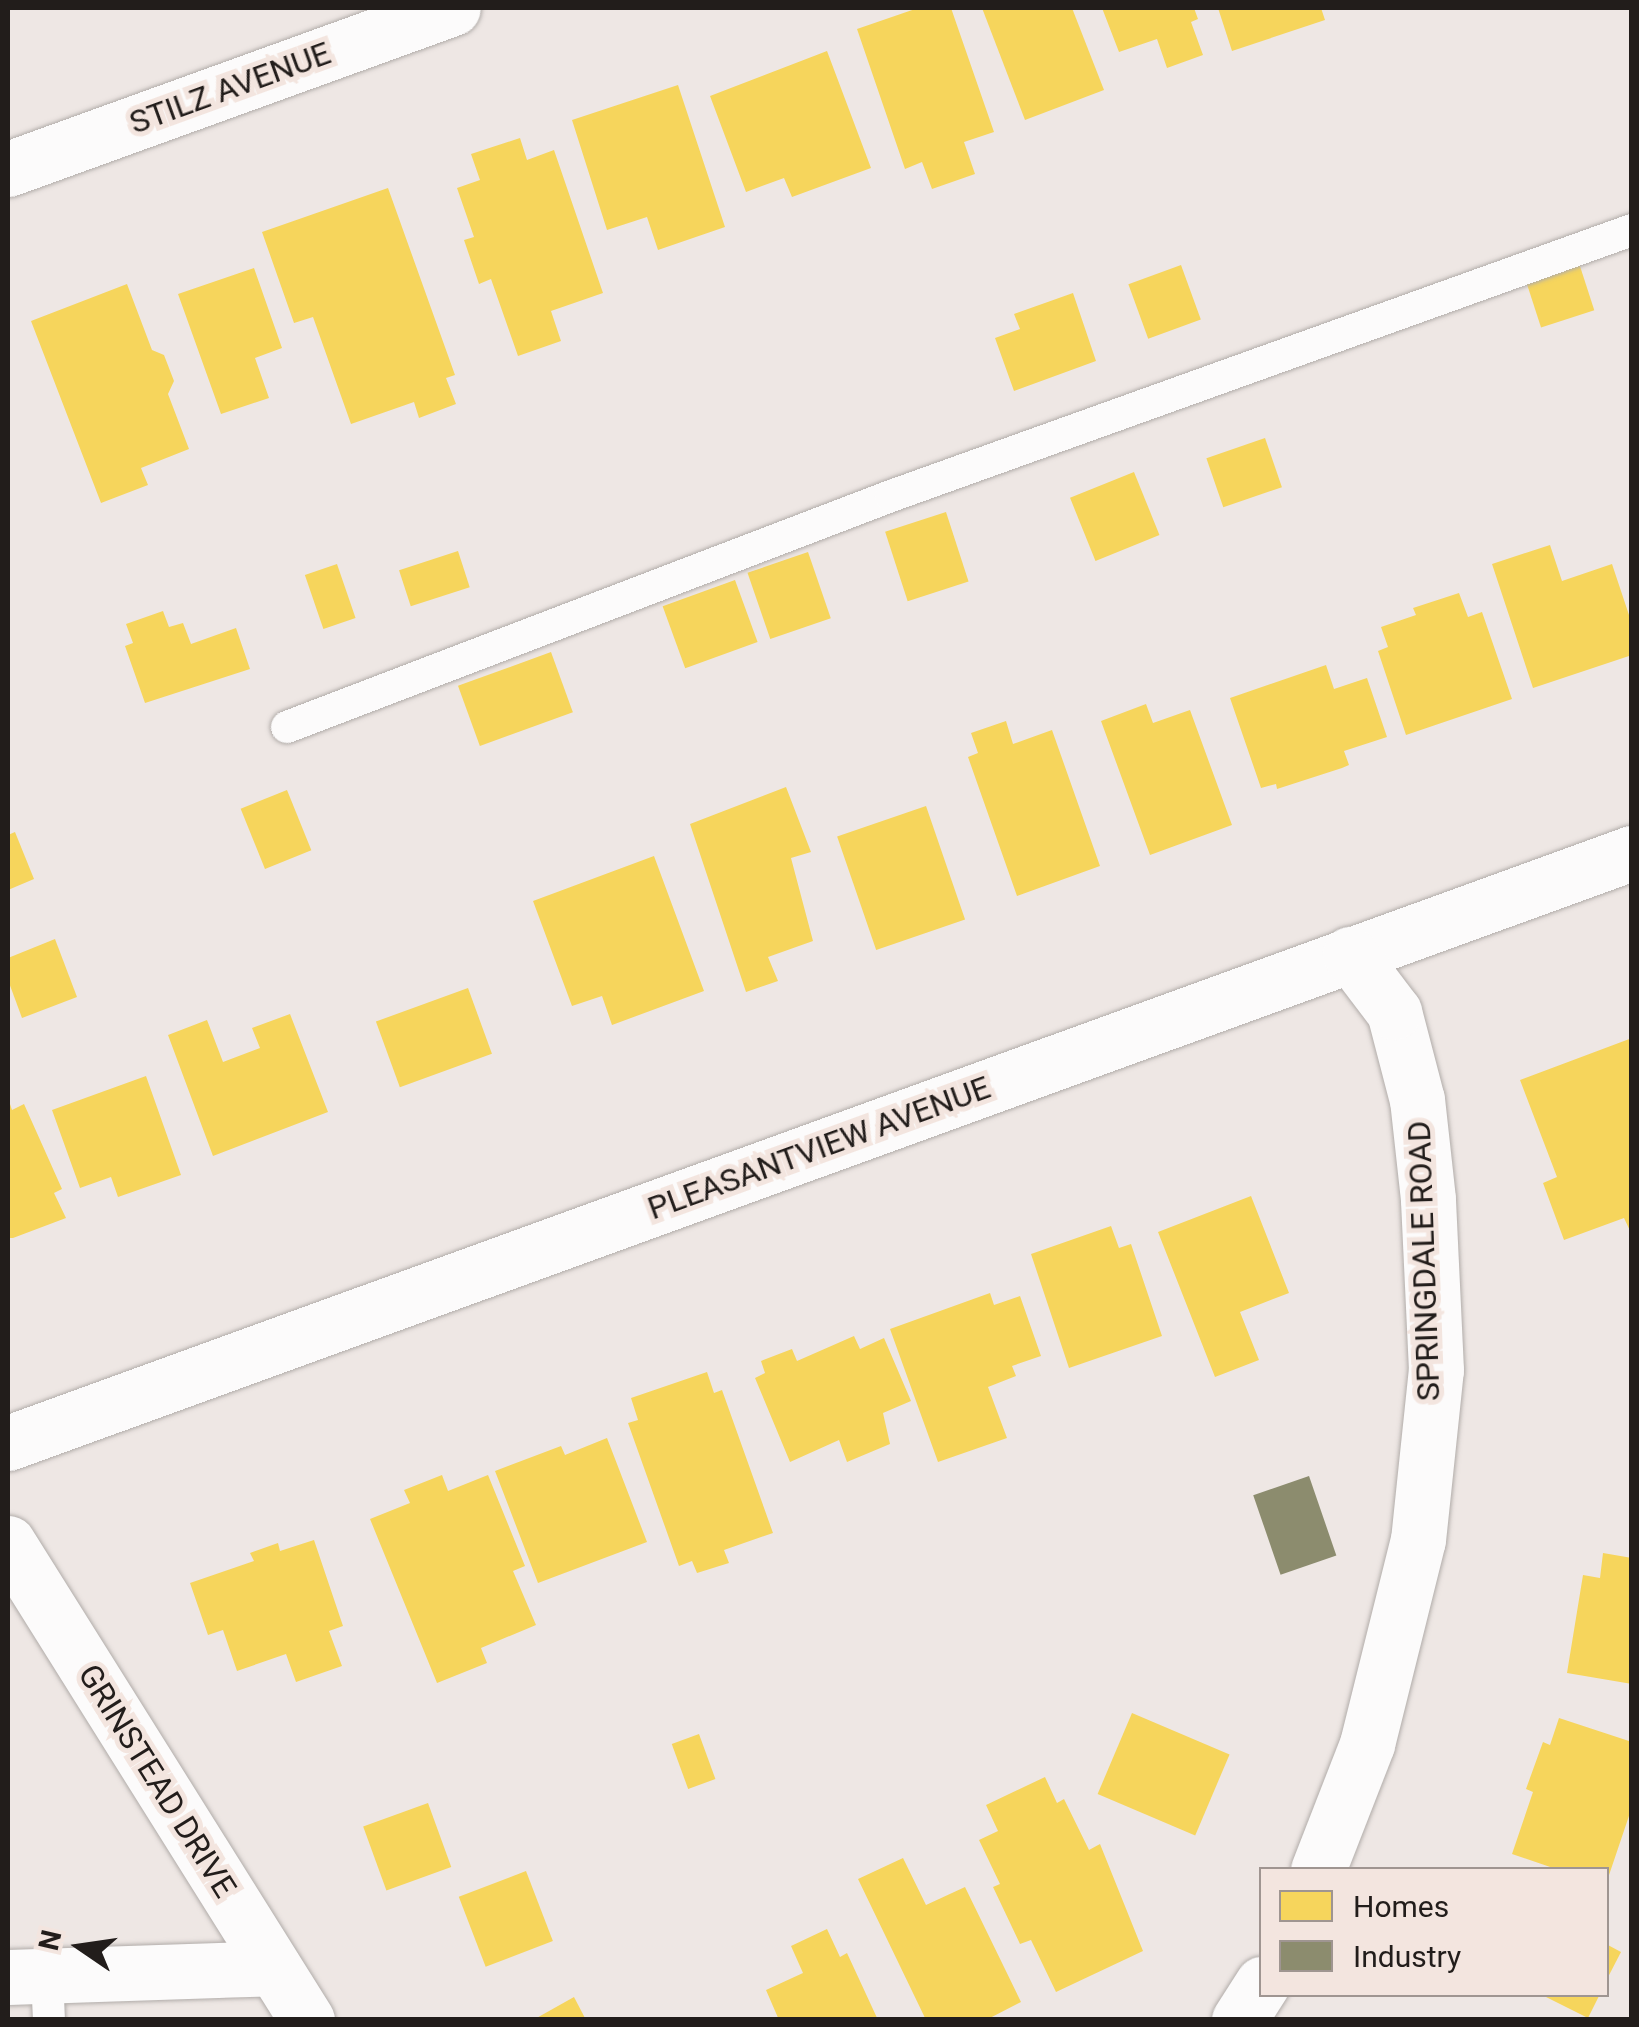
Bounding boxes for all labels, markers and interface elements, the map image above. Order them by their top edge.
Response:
street label: STILZ AVENUE [124,34,336,142]
street label: PLEASANTVIEW AVENUE [643,1068,995,1228]
street label: SPRINGDALE ROAD [1400,1120,1448,1402]
street label: GRINSTEAD DRIVE [70,1658,244,1904]
legend [1259,1867,1609,1997]
text: Homes [1353,1889,1449,1924]
north arrow [30,1897,130,1997]
text: N [32,1927,69,1953]
text: Industry [1353,1939,1461,1974]

